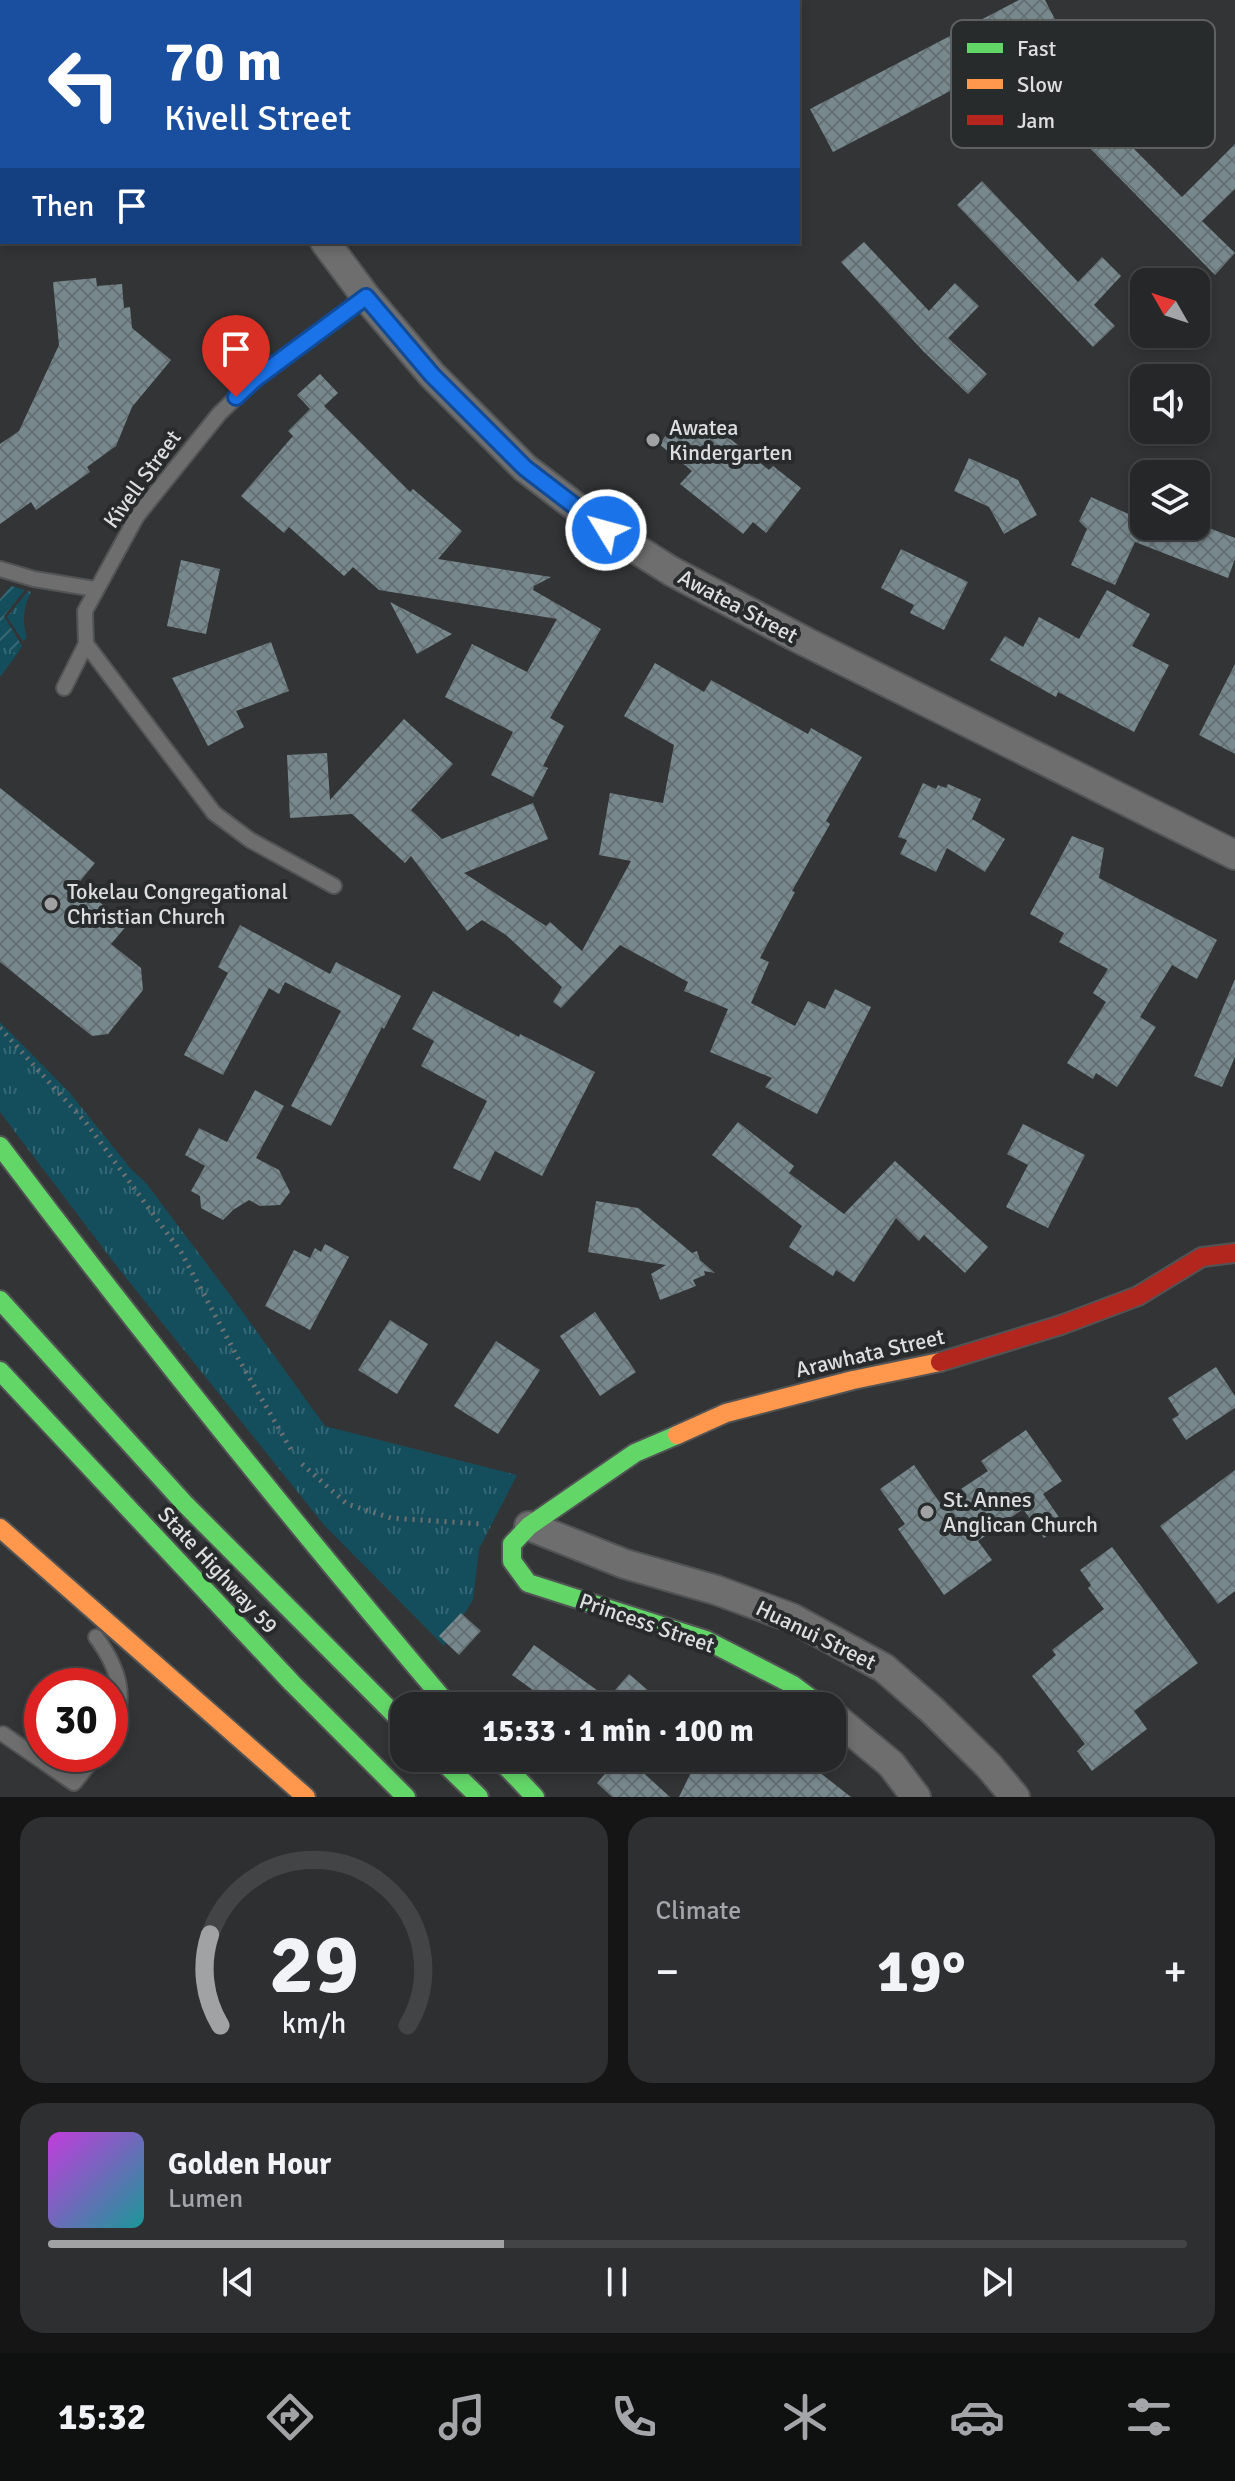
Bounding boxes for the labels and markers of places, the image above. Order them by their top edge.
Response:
pin [202,315,270,397]
place label: Awatea Kindergarten [669,414,792,466]
marker: Awatea Kindergarten [644,431,662,449]
place label: Tokelau Congregational Christian Church [67,878,288,930]
marker: Tokelau Congregational Christian Church [42,895,60,913]
place label: St. Annes Anglican Church [943,1486,1098,1538]
marker: St. Annes Anglican Church [918,1503,936,1521]

